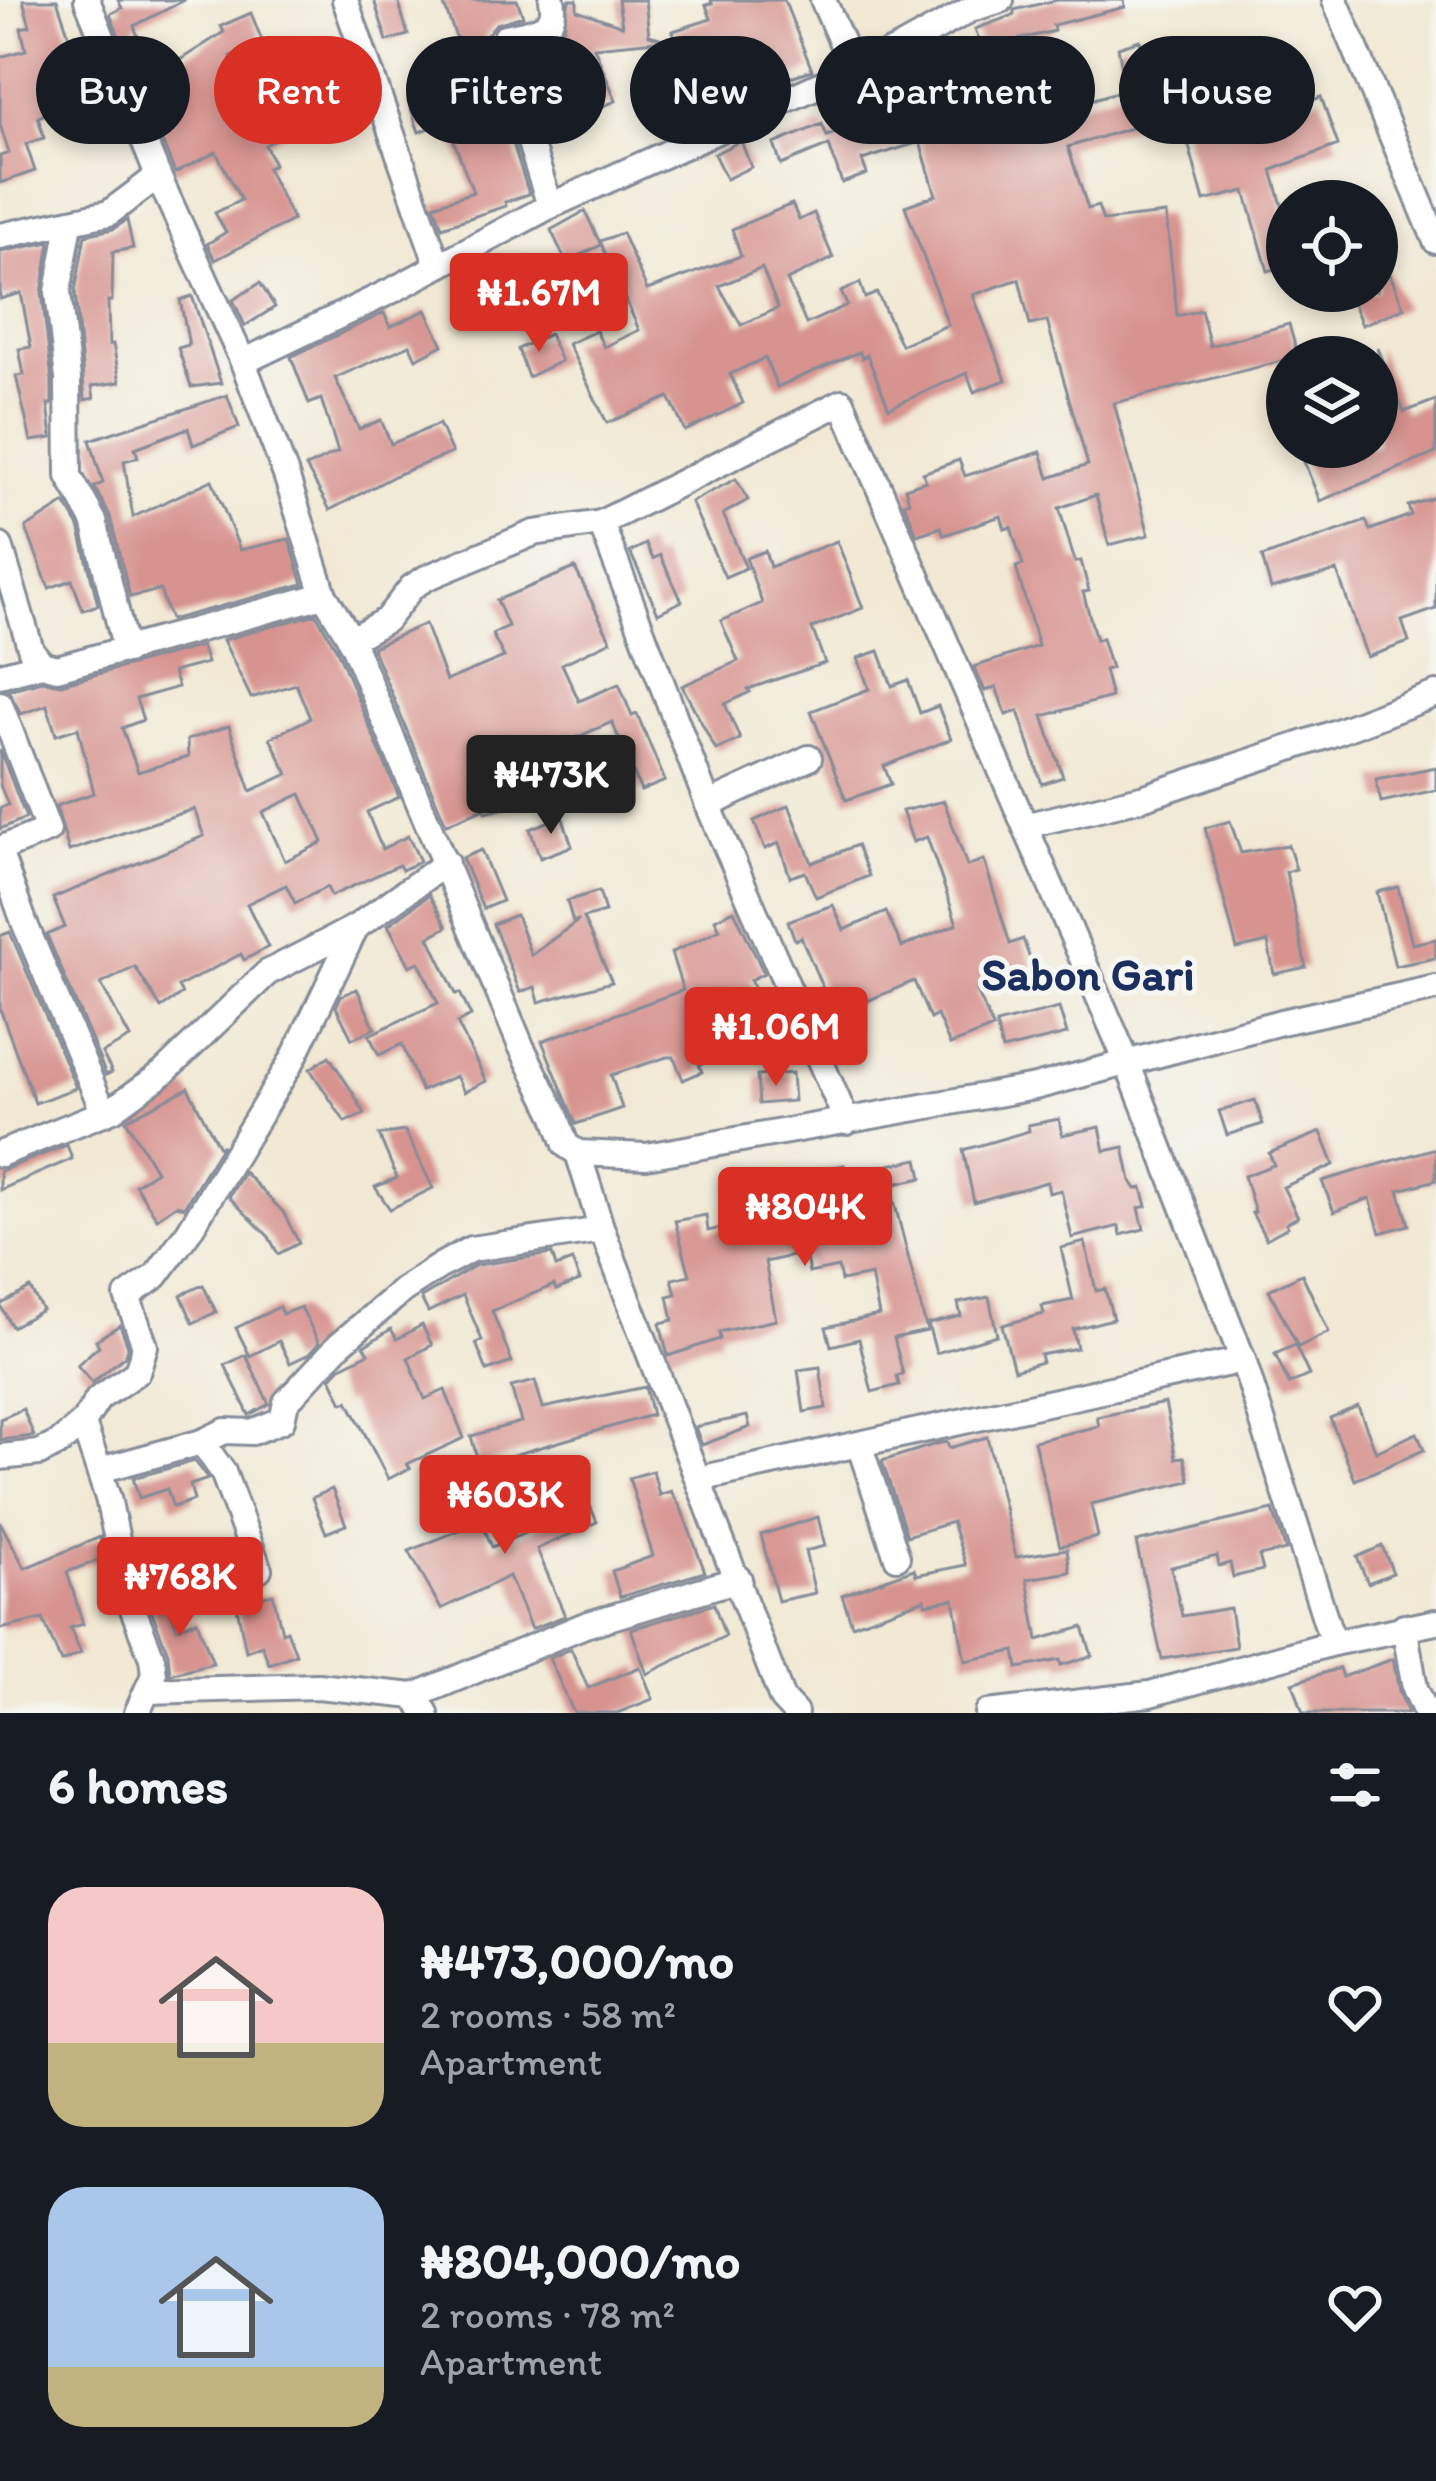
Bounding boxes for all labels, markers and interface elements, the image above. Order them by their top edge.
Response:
chip: Buy [36,36,190,144]
chip: Rent [214,36,382,144]
chip: Filters [406,36,606,144]
chip: New [630,36,791,144]
chip: Apartment [815,36,1095,144]
chip: House [1119,36,1315,144]
map controls [1266,180,1398,468]
button: locate [1266,180,1398,312]
pin: ₦1.67M [441,253,637,355]
text: ₦1.67M [477,268,601,315]
button: layers [1266,336,1398,468]
pin: ₦473K [467,735,635,837]
text: ₦473K [494,750,608,797]
district label: Sabon Gari [982,947,1194,1001]
pin: ₦1.06M [678,987,874,1089]
text: ₦1.06M [711,1002,841,1049]
pin: ₦804K [721,1167,889,1269]
text: ₦804K [745,1182,865,1229]
pin: ₦603K [421,1455,589,1557]
text: ₦603K [447,1470,563,1517]
pin: ₦768K [96,1537,264,1639]
text: ₦768K [124,1552,236,1599]
icon: filters [1322,1752,1388,1818]
text: 6 homes [48,1755,228,1816]
text: ₦473,000/mo [420,1930,734,1991]
icon: home [144,1935,288,2079]
icon: heart [1322,1974,1388,2040]
text: 2 rooms · 58 m² [420,1991,676,2038]
text: Apartment [420,2038,602,2085]
text: ₦804,000/mo [420,2230,741,2291]
icon: home [144,2235,288,2379]
icon: heart [1322,2274,1388,2340]
text: 2 rooms · 78 m² [420,2291,675,2338]
text: Apartment [420,2338,602,2385]

